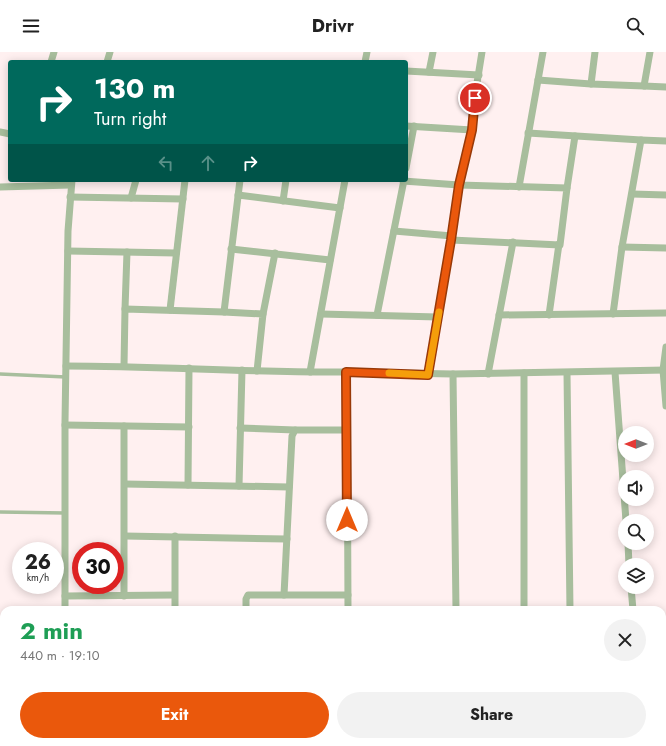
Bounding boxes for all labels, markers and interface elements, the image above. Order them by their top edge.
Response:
text: Drivr [312,13,354,39]
icon: menu [20,15,42,37]
icon: search [624,15,646,37]
text: 130 m [94,68,176,109]
icon: right [28,76,80,128]
pin [458,81,492,115]
icon: arrive [464,87,486,109]
text: Turn right [94,106,166,132]
icon: left [155,152,177,174]
icon: ahead [197,152,219,174]
icon: right [239,152,261,174]
north arrow [618,426,654,462]
map controls [618,426,654,594]
button: sound [618,470,654,506]
position arrow [326,499,368,541]
button: search [618,514,654,550]
speed limit sign: 30 [72,542,124,594]
text: 26 [25,548,51,577]
button: layers [618,558,654,594]
text: km/h [27,570,49,585]
text: 2 min [20,613,83,648]
button: close [604,619,646,661]
text: 440 m · 19:10 [20,646,100,665]
button: Exit [20,692,329,738]
button: Share [337,692,646,738]

